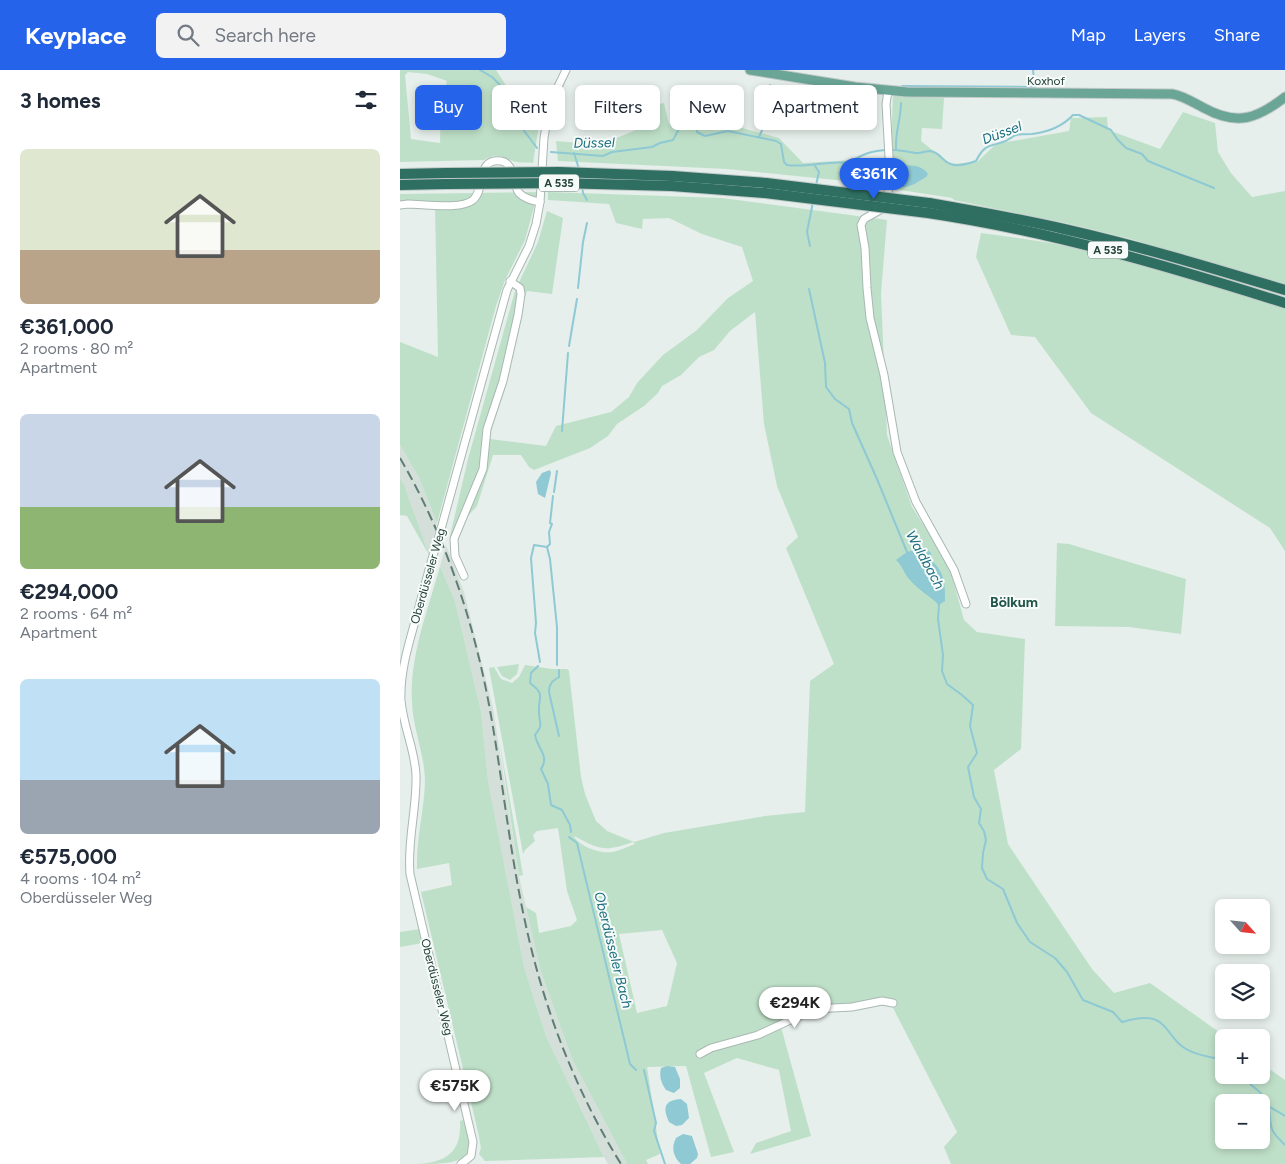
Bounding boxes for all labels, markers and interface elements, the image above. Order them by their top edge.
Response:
search box [156,13,506,58]
text: Keyplace [25,21,126,50]
icon: search [174,21,202,49]
text: Search here [214,24,316,47]
text: Map [1071,24,1106,46]
text: Layers [1134,24,1186,46]
text: Share [1214,24,1260,46]
street label: Koxhof [1027,74,1066,88]
chip: Buy [415,85,482,130]
chip: Rent [492,85,565,130]
chip: Filters [575,85,660,130]
chip: New [670,85,744,130]
chip: Apartment [754,85,877,130]
icon: filters [352,86,380,114]
text: 3 homes [20,88,101,113]
water label: Düssel [980,117,1025,148]
water label: Düssel [573,134,616,152]
pin: €361K [839,158,909,200]
text: €361K [851,164,897,183]
road number: A 535 [539,175,579,192]
icon: home [155,181,245,271]
road number: A 535 [1088,242,1128,258]
text: €361,000 [20,314,114,339]
text: 2 rooms · 80 m² [20,339,133,358]
text: Apartment [20,358,97,377]
icon: home [155,446,245,536]
street label: Oberdüsseler Weg [408,526,448,626]
water label: Waldbach [902,528,948,592]
text: €294,000 [20,579,118,604]
district label: Bölkum [990,594,1038,611]
text: 2 rooms · 64 m² [20,604,132,623]
text: Apartment [20,623,97,642]
icon: home [155,711,245,801]
text: €575,000 [20,844,117,869]
text: 4 rooms · 104 m² [20,869,141,888]
text: Oberdüsseler Weg [20,888,152,907]
water label: Oberdüsseler Bach [590,890,636,1010]
north arrow [1215,899,1270,954]
map controls [1215,899,1270,1149]
street label: Oberdüsseler Weg [418,937,456,1037]
button: layers [1215,964,1270,1019]
pin: €294K [760,986,830,1029]
text: €294K [770,993,820,1012]
button: + [1215,1029,1270,1084]
pin: €575K [420,1070,490,1112]
text: €575K [430,1076,480,1095]
button: − [1215,1094,1270,1149]

